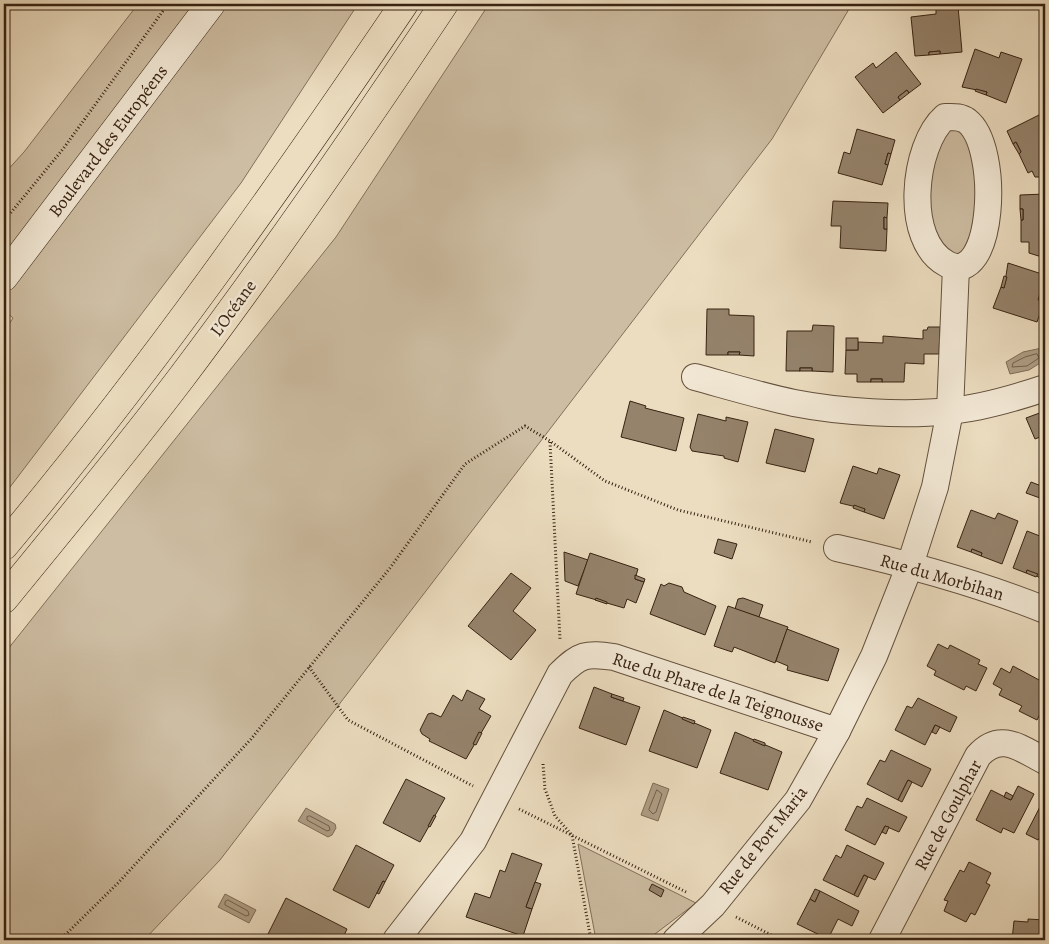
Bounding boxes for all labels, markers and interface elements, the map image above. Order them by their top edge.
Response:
street label: Boulevard des Européens [43,60,173,222]
street label: L’Océane [204,275,262,341]
street label: Rue du Morbihan [877,548,1007,606]
street label: Rue du Phare de la Teignousse [609,646,827,738]
street label: Rue de Goulphar [909,755,987,875]
street label: Rue de Port Maria [713,780,813,899]

